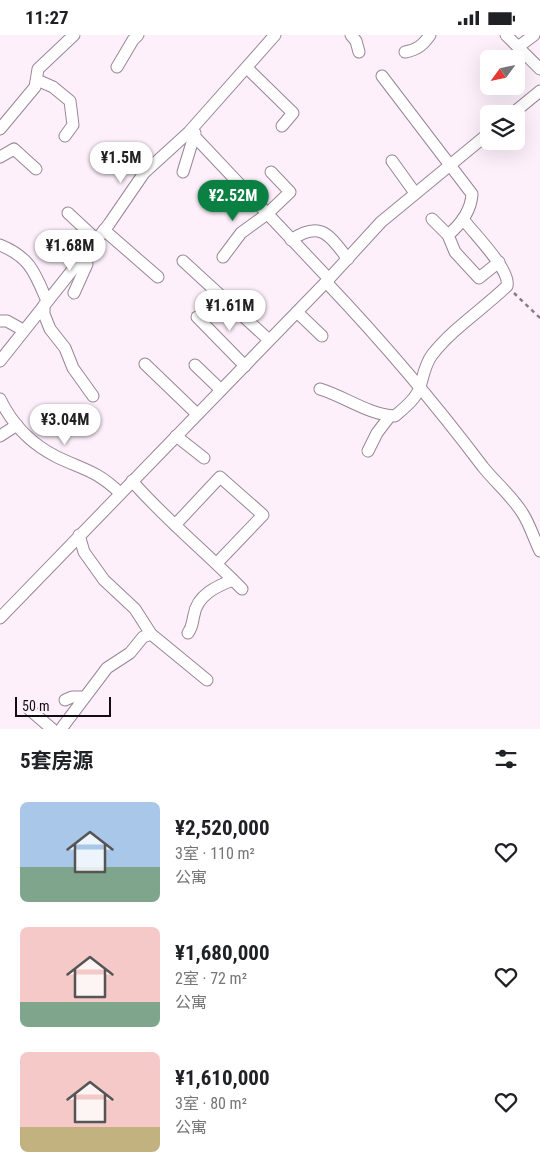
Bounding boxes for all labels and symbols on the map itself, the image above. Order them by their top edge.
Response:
north arrow [480,50,525,95]
pin: ¥1.5M [86,141,156,184]
pin: ¥2.52M [192,179,274,222]
pin: ¥1.68M [29,229,111,272]
pin: ¥1.61M [189,289,271,332]
pin: ¥3.04M [24,403,106,446]
scale bar [15,694,111,717]

